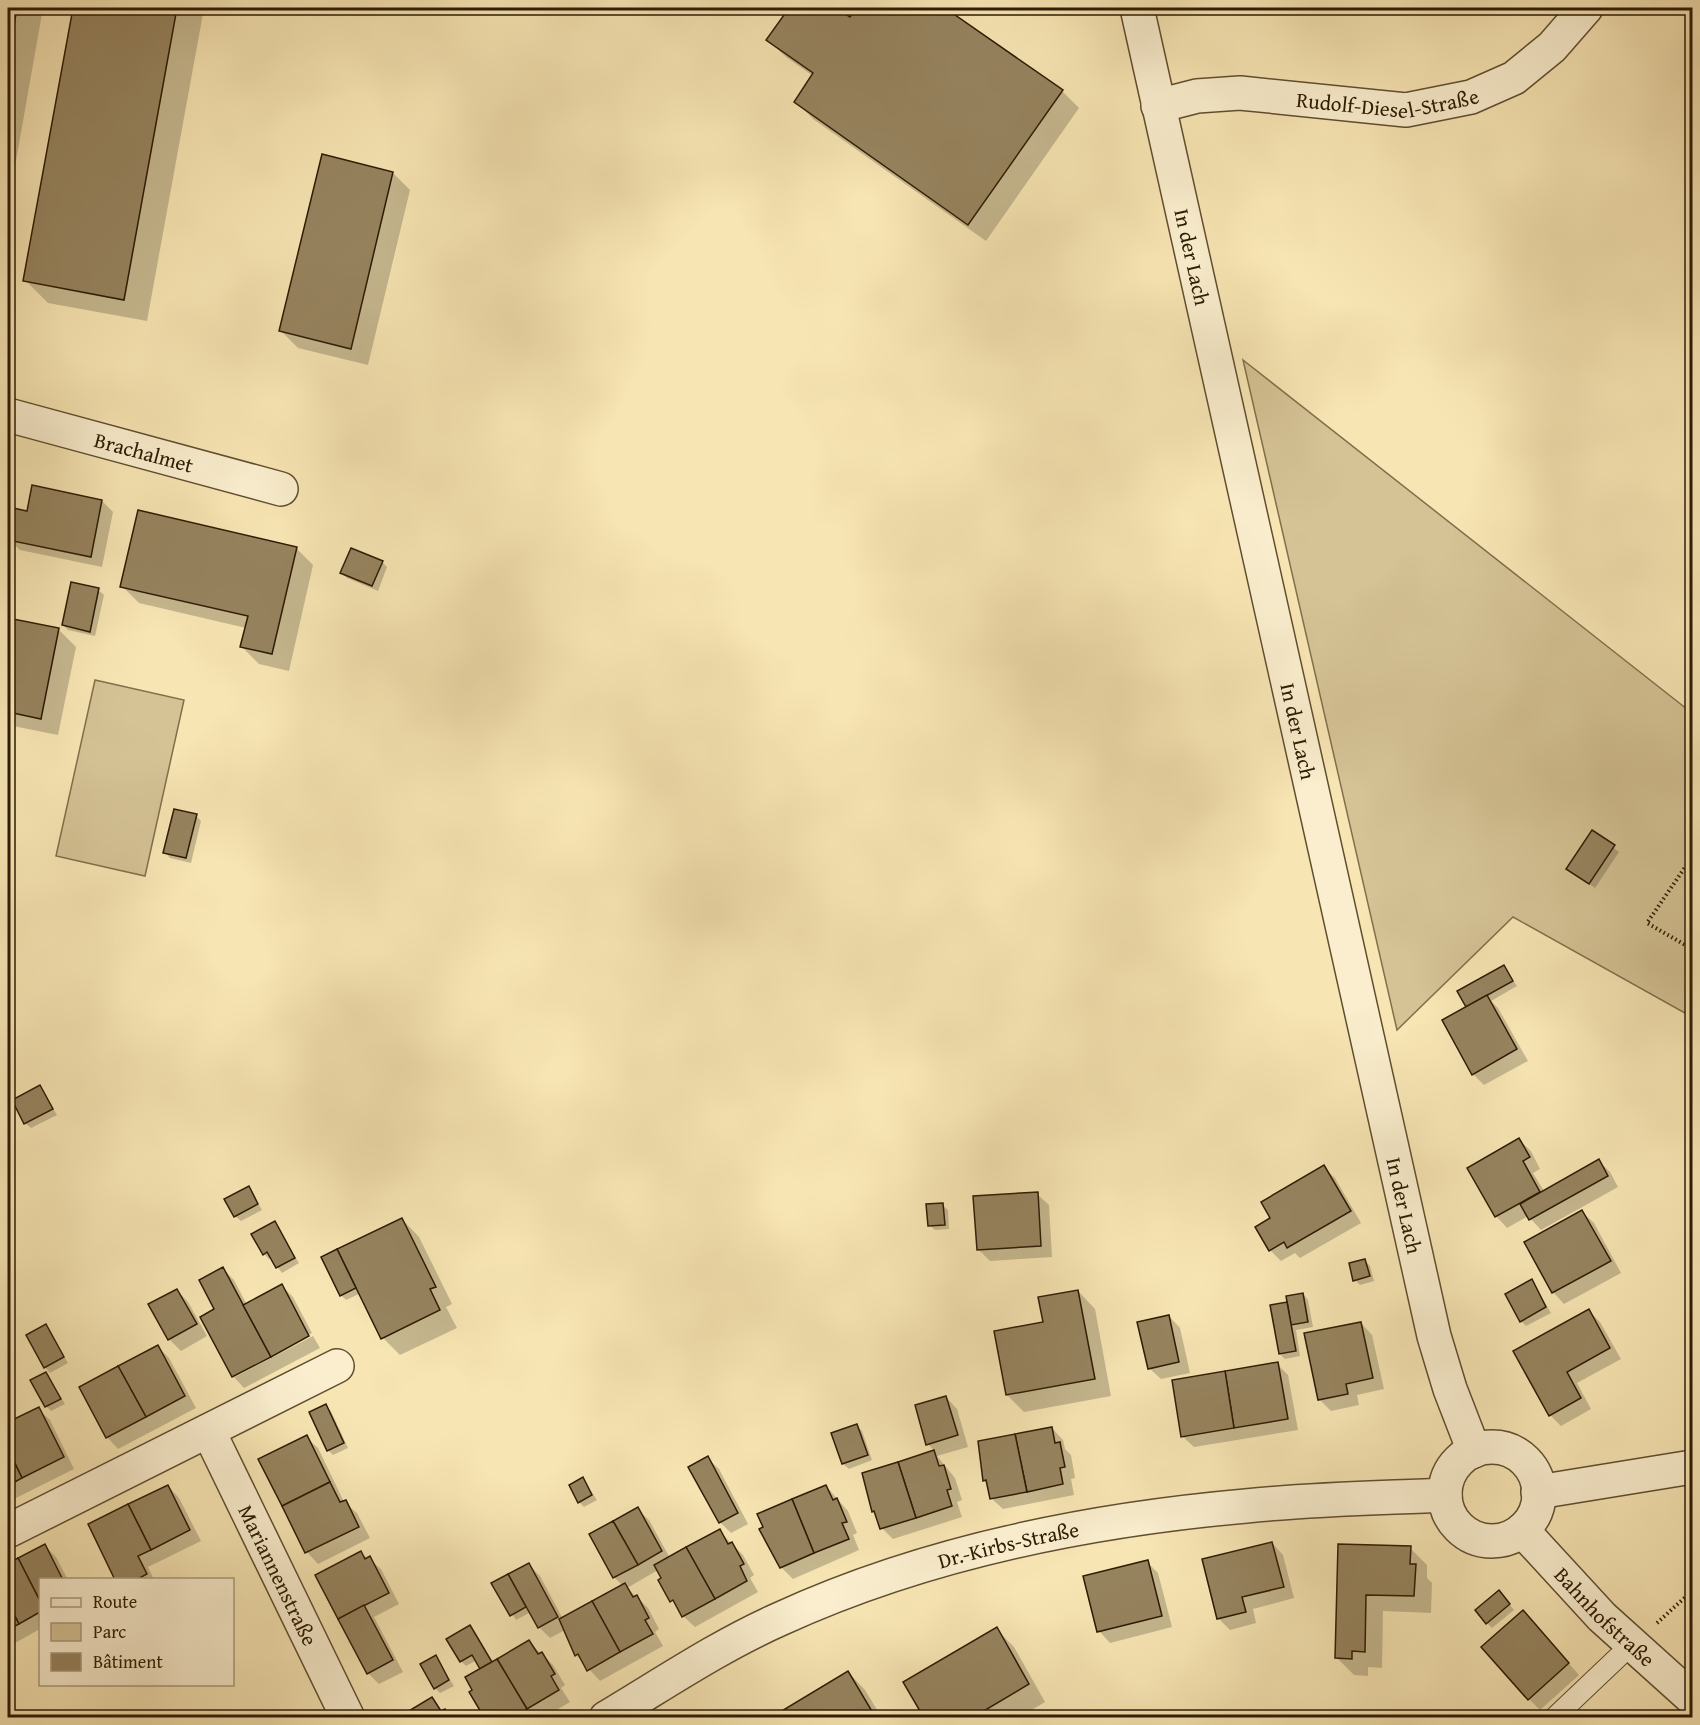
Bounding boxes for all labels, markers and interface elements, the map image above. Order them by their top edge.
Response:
street label: Rudolf-Diesel-Straße [1295,80,1484,126]
street label: In der Lach [1167,206,1219,308]
street label: Brachalmet [91,424,198,480]
street label: In der Lach [1273,680,1325,783]
street label: In der Lach [1379,1154,1431,1257]
street label: Mariannenstraße [231,1499,326,1651]
street label: Dr.-Kirbs-Straße [934,1513,1081,1576]
street label: Bahnhofstraße [1547,1560,1663,1674]
legend [39,1578,234,1686]
text: Route [93,1588,137,1615]
text: Parc [93,1618,126,1645]
text: Bâtiment [93,1648,163,1675]

